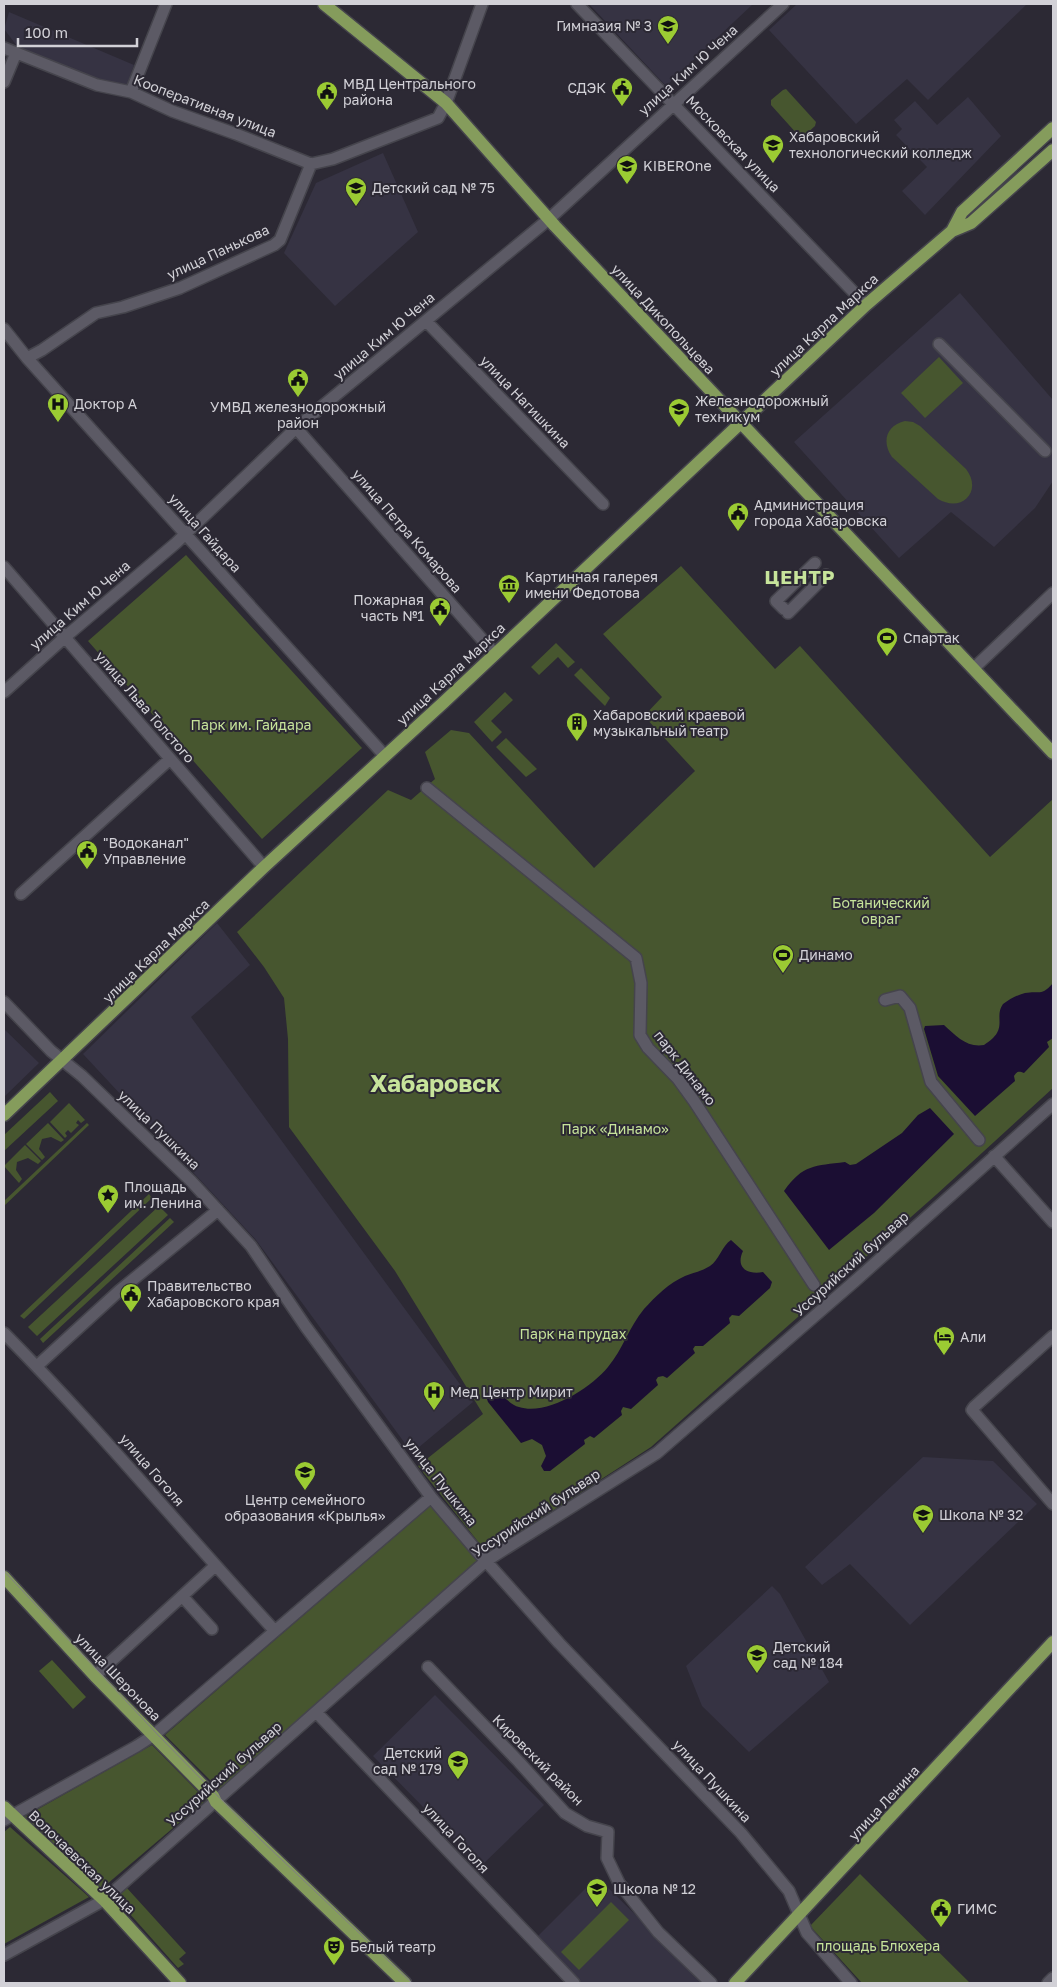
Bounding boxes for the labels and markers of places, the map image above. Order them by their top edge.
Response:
school or university icon: Гимназия № 3 [656,14,680,45]
place label: Гимназия № 3 [556,17,652,34]
place label: МВД Центрального района [343,75,476,108]
public building icon: СДЭК [610,76,634,107]
place label: СДЭК [568,79,606,96]
public building icon: МВД Центрального района [315,80,339,111]
place label: Хабаровский технологический колледж [789,128,972,161]
school or university icon: Хабаровский технологический колледж [761,133,785,164]
school or university icon: KIBEROne [615,154,639,185]
place label: KIBEROne [643,157,712,174]
school or university icon: Детский сад № 75 [344,176,368,207]
place label: Детский сад № 75 [372,179,495,196]
public building icon: УМВД железнодорожный район [286,367,310,398]
hospital icon: Доктор А [46,392,70,423]
place label: Железнодорожный техникум [695,392,829,425]
place label: Доктор А [74,395,138,412]
school or university icon: Железнодорожный техникум [667,397,691,428]
place label: УМВД железнодорожный район [210,398,386,431]
place label: Администрация города Хабаровска [754,496,887,529]
public building icon: Администрация города Хабаровска [726,501,750,532]
place label: Картинная галерея имени Федотова [525,568,658,601]
museum icon: Картинная галерея имени Федотова [497,573,521,604]
place label: Пожарная часть №1 [353,591,424,624]
public building icon: Пожарная часть №1 [428,596,452,627]
sports icon: Спартак [875,626,899,657]
place label: Спартак [903,629,960,646]
place label: Хабаровский краевой музыкальный театр [593,706,745,739]
building icon: Хабаровский краевой музыкальный театр [565,711,589,742]
place label: "Водоканал" Управление [103,834,189,867]
public building icon: "Водоканал" Управление [75,839,99,870]
sports icon: Динамо [771,943,795,974]
place label: Динамо [799,946,853,963]
place label: Площадь им. Ленина [124,1178,202,1211]
place icon: Площадь им. Ленина [96,1183,120,1214]
place label: Правительство Хабаровского края [147,1277,280,1310]
public building icon: Правительство Хабаровского края [119,1282,143,1313]
hotel icon: Али [932,1325,956,1356]
place label: Али [960,1328,986,1345]
hospital icon: Мед Центр Мирит [422,1380,446,1411]
place label: Мед Центр Мирит [450,1383,573,1400]
school or university icon: Центр семейного образования «Крылья» [293,1460,317,1491]
place label: Центр семейного образования «Крылья» [225,1491,386,1524]
school or university icon: Школа № 32 [911,1503,935,1534]
place label: Школа № 32 [939,1506,1023,1523]
place label: Детский сад № 184 [773,1638,843,1671]
school or university icon: Детский сад № 184 [745,1643,769,1674]
place label: Детский сад № 179 [373,1744,442,1777]
school or university icon: Детский сад № 179 [446,1749,470,1780]
school or university icon: Школа № 12 [585,1877,609,1908]
place label: Школа № 12 [613,1880,696,1897]
public building icon: ГИМС [929,1897,953,1928]
place label: ГИМС [957,1900,997,1917]
theatre icon: Белый театр [322,1935,346,1966]
place label: Белый театр [350,1938,436,1955]

